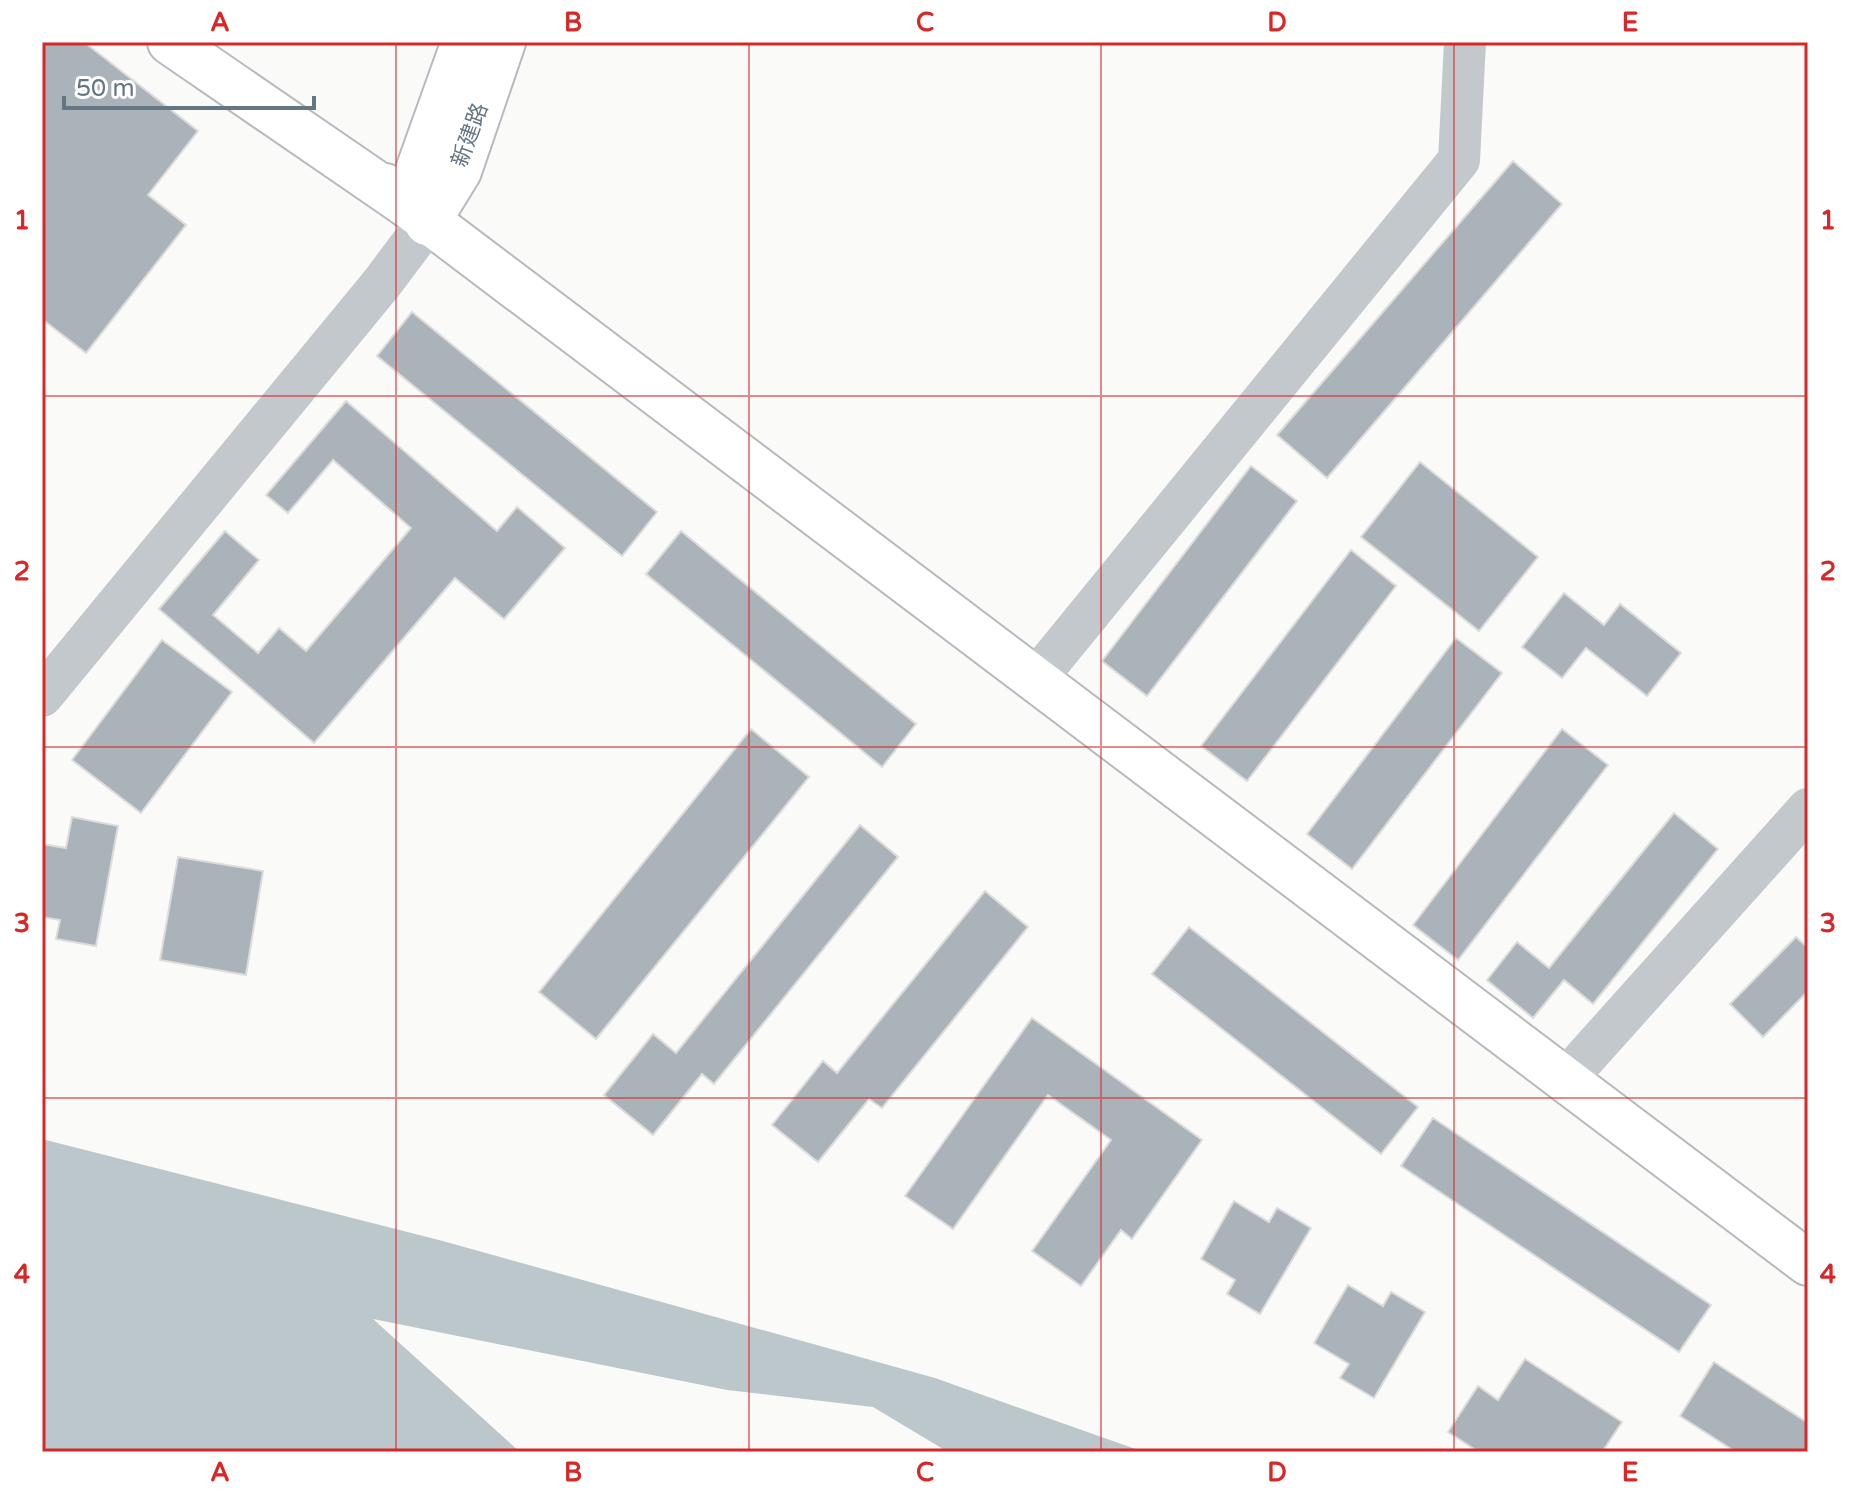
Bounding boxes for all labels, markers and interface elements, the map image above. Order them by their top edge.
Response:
text: A [210,7,230,38]
text: B [564,7,582,38]
text: C [916,7,934,38]
text: D [1267,7,1287,38]
text: E [1622,7,1638,38]
scale bar [64,60,314,110]
text: 50 m [76,74,134,103]
street label: 新建路 [446,100,494,170]
text: 1 [14,205,30,236]
text: 1 [1820,205,1836,236]
text: 2 [14,556,30,587]
text: 2 [1820,556,1836,587]
text: 3 [14,908,30,939]
text: 3 [1820,908,1836,939]
text: 4 [14,1259,30,1290]
text: 4 [1820,1259,1836,1290]
text: A [210,1457,230,1488]
text: B [564,1457,582,1488]
text: C [916,1457,934,1488]
text: D [1267,1457,1287,1488]
text: E [1622,1457,1638,1488]

